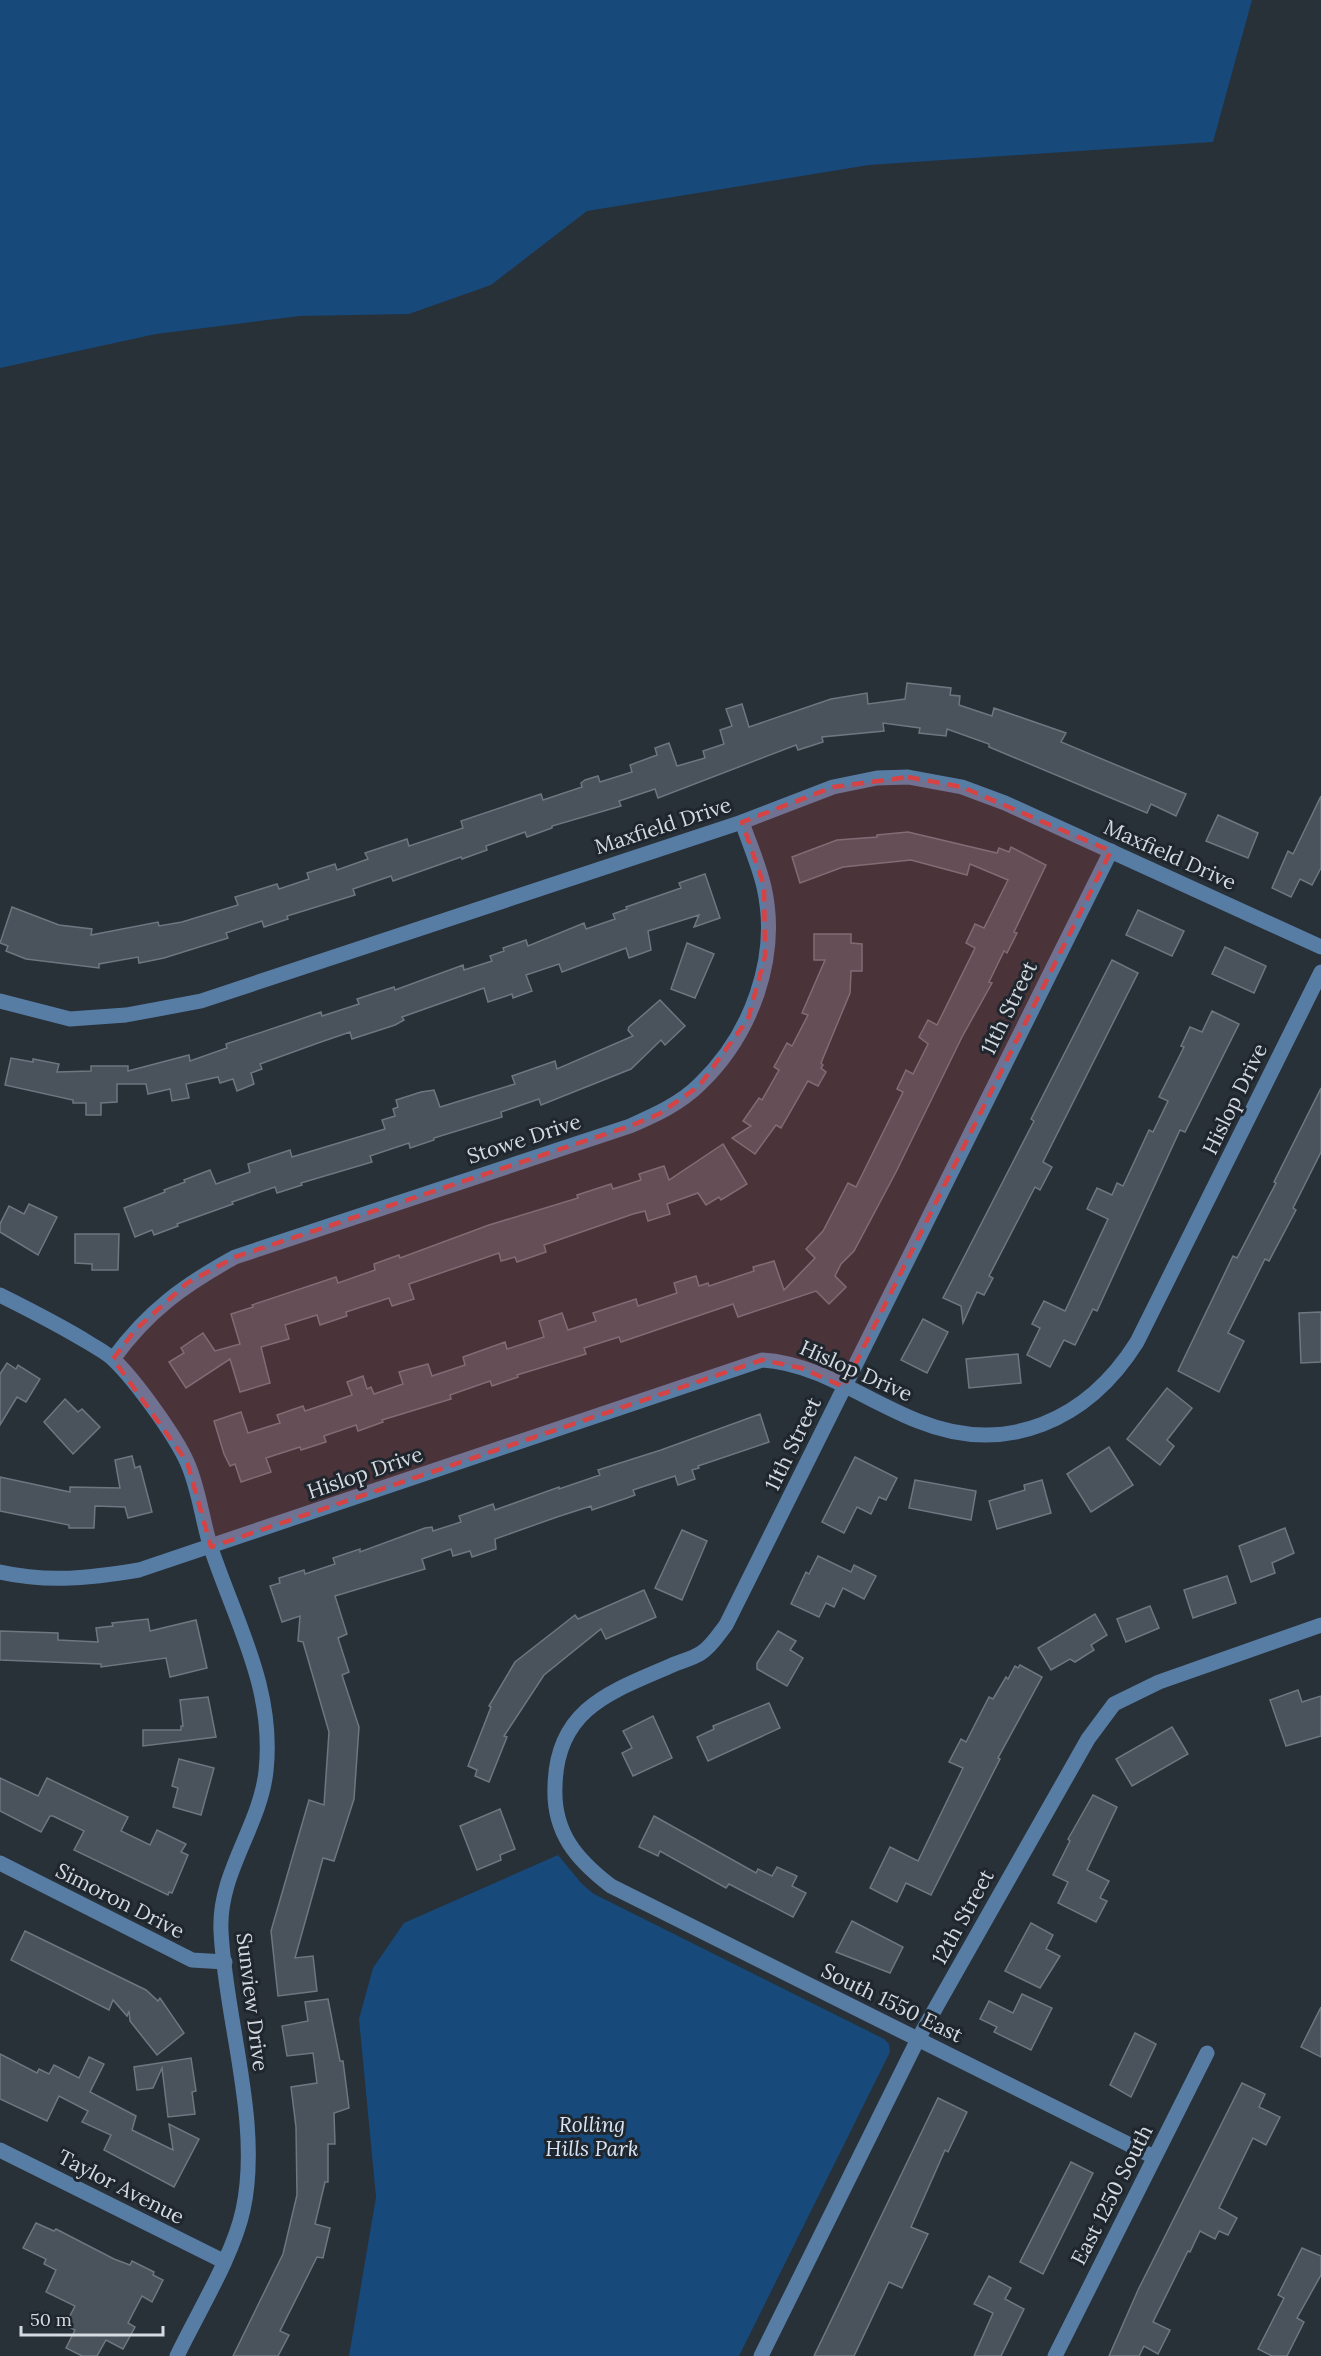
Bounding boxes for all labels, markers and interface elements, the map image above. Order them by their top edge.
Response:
street label: Maxfield Drive [591,791,735,860]
street label: Maxfield Drive [1100,813,1241,896]
street label: 11th Street [974,956,1043,1059]
street label: Hislop Drive [1196,1039,1273,1159]
street label: Stowe Drive [464,1107,584,1170]
street label: Hislop Drive [796,1334,917,1407]
street label: 11th Street [758,1392,827,1495]
street label: Hislop Drive [304,1440,426,1505]
street label: Simoron Drive [51,1857,189,1945]
street label: 12th Street [925,1864,1000,1969]
street label: Sunview Drive [231,1931,274,2073]
street label: South 1550 East [817,1957,968,2049]
park label: Rolling Hills Park [545,2111,639,2162]
street label: East 1250 South [1065,2120,1158,2269]
street label: Taylor Avenue [53,2143,189,2230]
scale bar [21,2299,164,2337]
text: 50 m [30,2308,72,2331]

